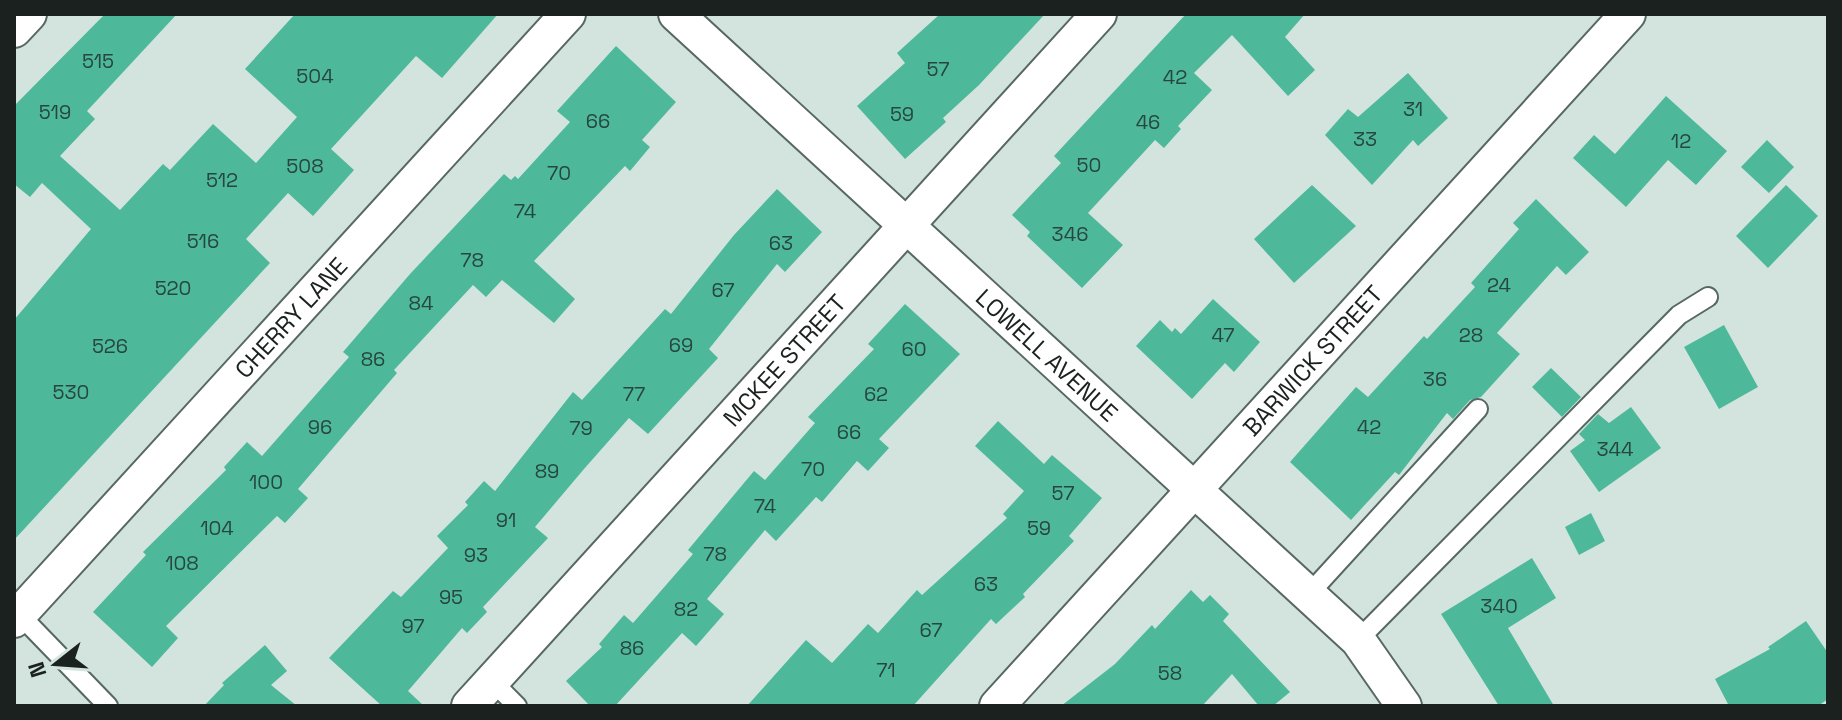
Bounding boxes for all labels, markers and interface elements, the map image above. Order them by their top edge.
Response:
house number: 515 [82,48,114,74]
house number: 57 [926,56,950,82]
house number: 504 [296,63,334,89]
house number: 42 [1163,64,1187,90]
house number: 31 [1403,96,1423,122]
house number: 519 [39,99,71,125]
house number: 59 [890,101,914,127]
house number: 66 [586,108,610,134]
house number: 46 [1136,109,1160,135]
house number: 33 [1353,126,1377,152]
house number: 12 [1671,128,1691,154]
house number: 50 [1077,152,1101,178]
house number: 508 [286,153,324,179]
house number: 70 [547,160,571,186]
house number: 512 [206,167,238,193]
house number: 74 [514,198,536,224]
house number: 346 [1052,221,1088,247]
house number: 516 [187,228,219,254]
house number: 63 [769,230,793,256]
house number: 78 [460,247,484,273]
street label: CHERRY LANE [228,251,354,384]
house number: 24 [1487,272,1511,298]
house number: 520 [155,275,191,301]
house number: 67 [711,277,735,303]
street label: BARWICK STREET [1236,278,1389,442]
street label: LOWELL AVENUE [970,282,1125,428]
street label: MCKEE STREET [716,287,852,433]
house number: 84 [409,290,433,316]
house number: 47 [1211,322,1235,348]
house number: 28 [1459,322,1483,348]
house number: 69 [669,332,693,358]
house number: 526 [92,333,128,359]
house number: 60 [901,336,927,362]
house number: 86 [361,346,385,372]
house number: 36 [1423,366,1447,392]
house number: 530 [53,379,89,405]
house number: 77 [623,381,645,407]
house number: 62 [864,381,888,407]
house number: 96 [308,414,332,440]
house number: 42 [1357,414,1381,440]
house number: 79 [569,415,593,441]
house number: 66 [837,419,861,445]
house number: 344 [1596,436,1634,462]
house number: 70 [801,456,825,482]
house number: 89 [535,458,559,484]
house number: 100 [249,469,283,495]
house number: 57 [1051,480,1075,506]
house number: 74 [754,493,776,519]
house number: 91 [496,507,516,533]
house number: 104 [200,515,234,541]
house number: 59 [1027,515,1051,541]
house number: 78 [703,541,727,567]
house number: 93 [464,542,488,568]
house number: 108 [165,550,199,576]
house number: 63 [974,571,998,597]
house number: 95 [439,584,463,610]
house number: 340 [1480,593,1518,619]
house number: 82 [674,596,698,622]
house number: 97 [401,613,425,639]
house number: 67 [919,617,943,643]
north arrow [16,624,96,704]
house number: 86 [620,635,644,661]
house number: 71 [876,657,896,683]
text: N [21,659,52,681]
house number: 58 [1158,660,1182,686]

